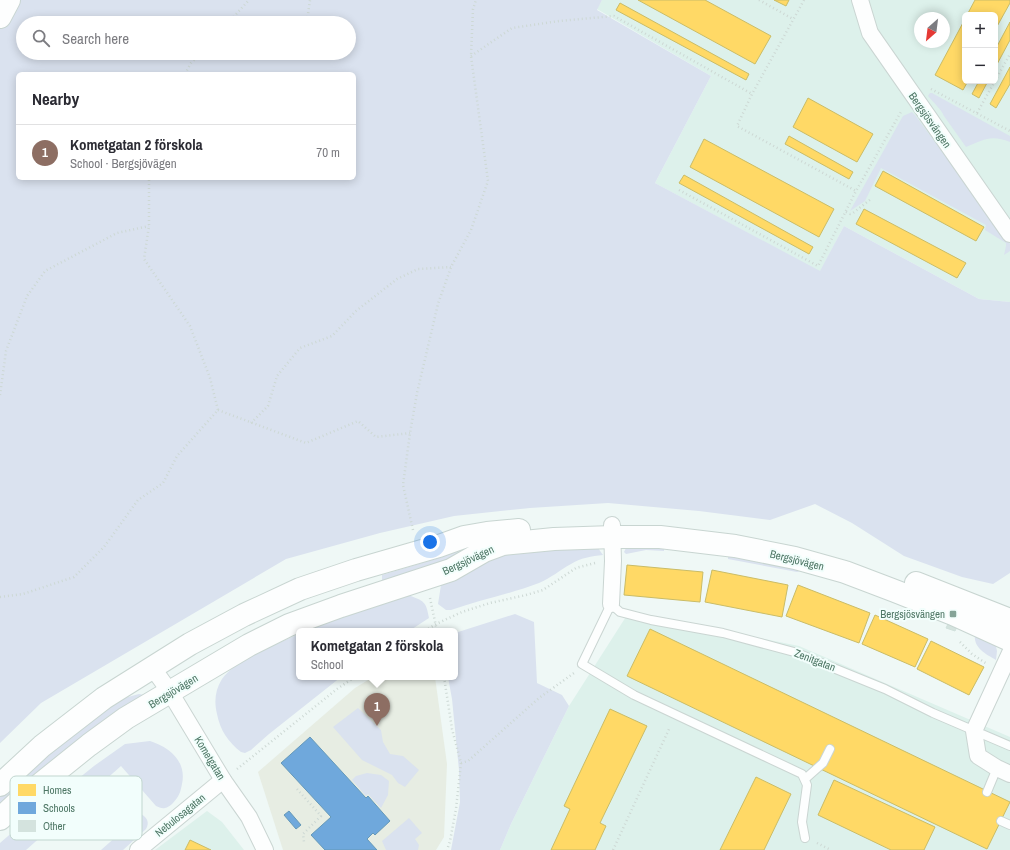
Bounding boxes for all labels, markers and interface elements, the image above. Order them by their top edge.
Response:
north arrow [914,12,950,48]
map controls [962,12,998,84]
button: + [962,12,998,48]
search box [16,16,356,60]
icon: search [30,27,52,49]
text: Search here [62,28,129,49]
button: − [962,48,998,84]
text: Nearby [32,87,79,110]
street label: Bergsjösvängen [906,89,954,151]
text: Kometgatan 2 förskola [70,134,203,155]
text: 1 [42,144,48,161]
text: 70 m [316,144,340,161]
text: School · Bergsjövägen [70,155,177,172]
your location [420,532,440,552]
street label: Bergsjövägen [440,542,496,578]
street label: Bergsjövägen [769,547,825,573]
place label: Bergsjösvängen [880,607,945,621]
marker: Bergsjösvängen [948,609,958,619]
popup [296,628,458,680]
text: Kometgatan 2 förskola [311,635,443,656]
street label: Zenitgatan [792,646,838,674]
text: School [311,656,343,673]
street label: Bergsjövägen [146,671,200,711]
pin: 1 [364,693,390,726]
street label: Kometgatan [191,734,229,782]
legend [10,776,142,840]
text: Homes [43,783,72,797]
street label: Nebulosagatan [152,790,208,840]
text: Schools [43,801,76,815]
text: Other [43,819,66,833]

